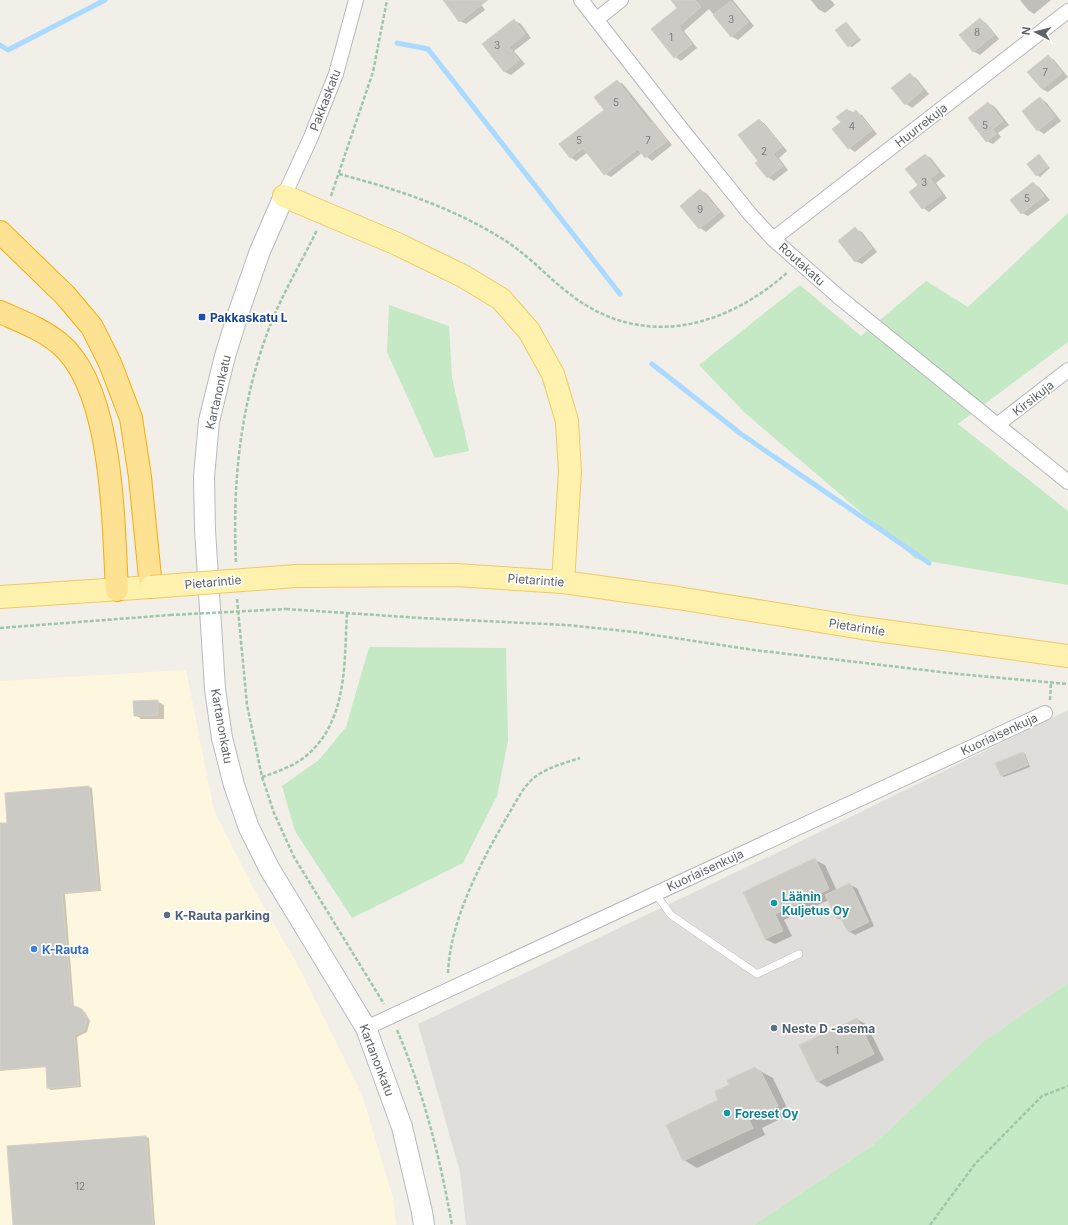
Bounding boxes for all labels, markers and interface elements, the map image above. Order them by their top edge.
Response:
north arrow [1016,12,1056,52]
house number: 3 [728,13,734,25]
house number: 8 [974,26,980,38]
text: N [1019,26,1034,36]
house number: 1 [669,31,673,43]
house number: 3 [494,39,500,51]
house number: 7 [1042,66,1048,78]
street label: Pakkaskatu [306,67,344,133]
house number: 5 [613,96,619,108]
street label: Huurrekuja [892,100,950,150]
house number: 5 [982,119,988,131]
house number: 4 [849,120,855,132]
house number: 5 [576,134,582,146]
house number: 7 [645,134,651,146]
house number: 2 [761,145,767,157]
house number: 3 [921,176,927,188]
house number: 5 [1024,192,1030,204]
house number: 9 [697,203,703,215]
street label: Routakatu [776,239,828,289]
place label: Pakkaskatu L [210,310,288,325]
marker: Pakkaskatu L [197,312,207,322]
street label: Kartanonkatu [202,353,234,431]
street label: Kirsikuja [1009,377,1057,419]
street label: Pietarintie [507,571,565,589]
street label: Pietarintie [184,572,242,592]
street label: Pietarintie [828,615,886,639]
street label: Kartanonkatu [208,687,236,765]
street label: Kuoriaisenkuja [958,710,1040,758]
street label: Kuoriaisenkuja [664,846,746,894]
place label: Läänin Kuljetus Oy [782,889,850,918]
marker: Läänin Kuljetus Oy [769,898,779,908]
place label: K-Rauta parking [175,908,270,923]
marker: K-Rauta parking [162,910,172,920]
place label: K-Rauta [42,942,89,957]
marker: K-Rauta [29,944,39,954]
place label: Neste D -asema [782,1021,875,1036]
street label: Kartanonkatu [356,1022,398,1098]
marker: Neste D -asema [769,1023,779,1033]
house number: 1 [835,1044,839,1056]
place label: Foreset Oy [735,1106,799,1121]
marker: Foreset Oy [722,1108,732,1118]
house number: 12 [75,1180,85,1192]

